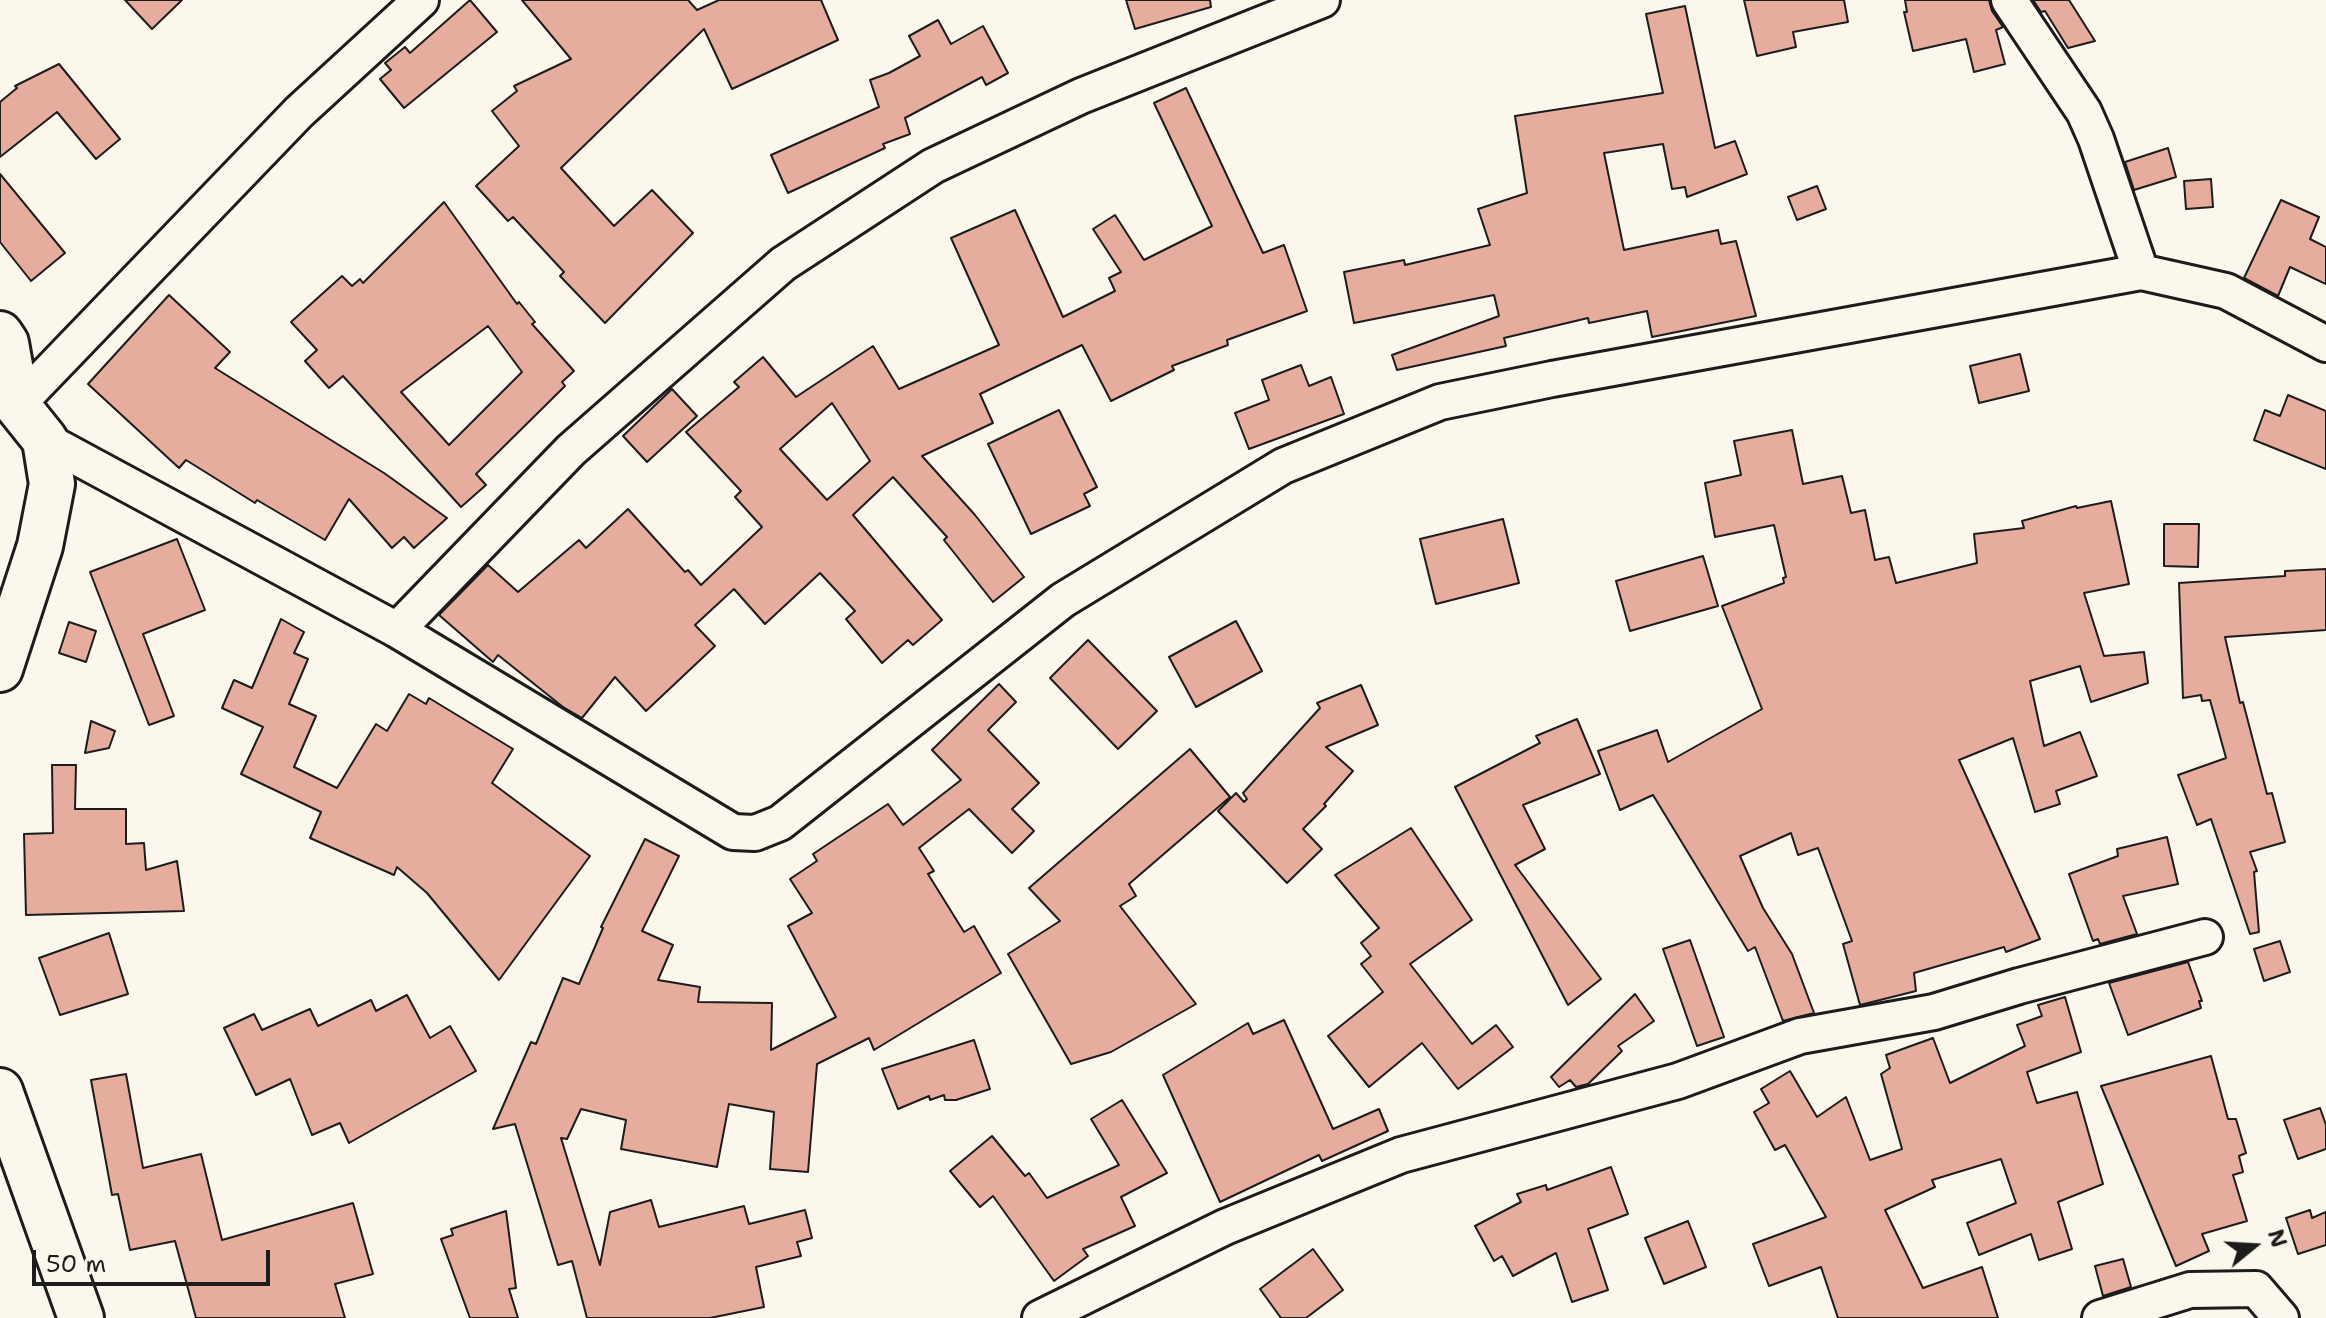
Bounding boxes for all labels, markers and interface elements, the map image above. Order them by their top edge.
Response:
north arrow [2214,1206,2294,1286]
text: N [2261,1226,2294,1251]
scale bar [36,1234,274,1284]
text: 50 m [46,1248,106,1280]

